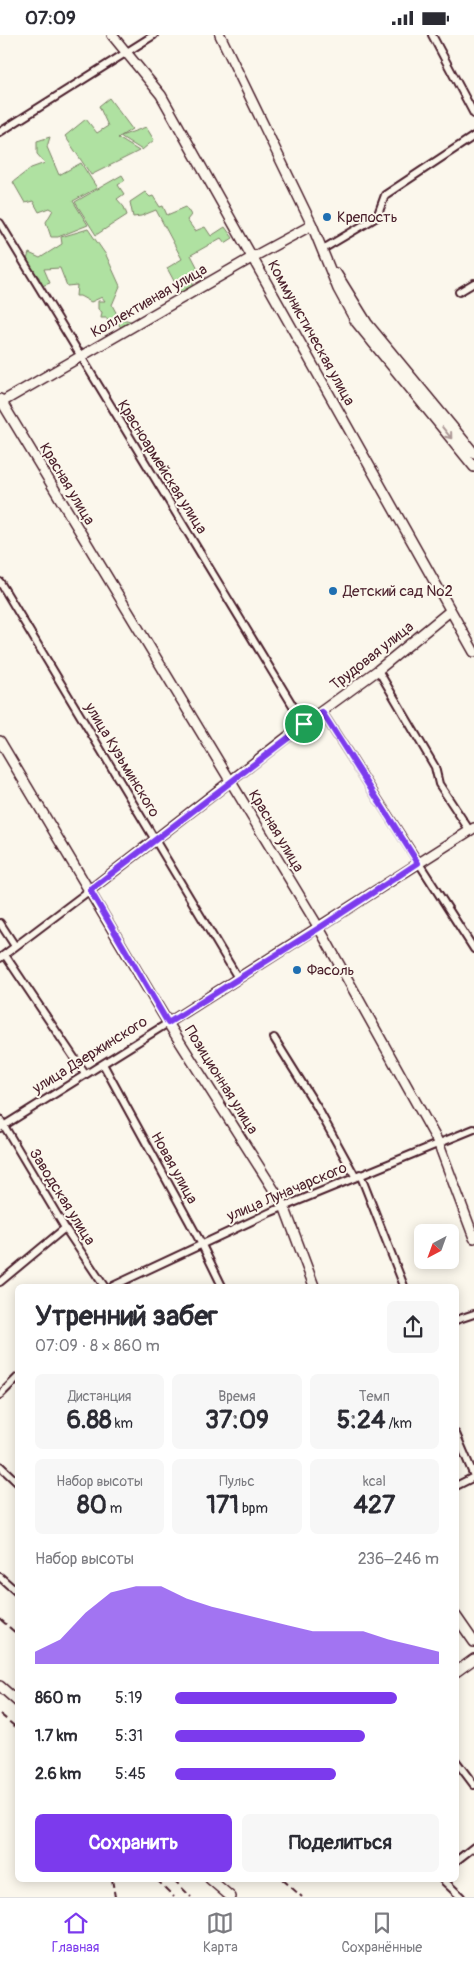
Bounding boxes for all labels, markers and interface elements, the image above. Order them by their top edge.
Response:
text: 07:09 [25,6,76,30]
place label: Крепость [337,208,398,227]
marker: Крепость [321,211,333,223]
street label: Коммунистическая улица [263,257,359,409]
street label: Коллективная улица [87,260,211,342]
street label: Красноармейская улица [113,397,211,538]
one-way arrow [441,426,452,439]
street label: Красная улица [35,439,99,529]
place label: Детский сад №2 [342,582,453,601]
marker: Детский сад №2 [327,585,339,597]
street label: Трудовая улица [326,617,418,695]
street label: улица Кузьминского [80,698,164,821]
pin [283,703,325,745]
icon: arrive [290,710,318,738]
street label: Красная улица [244,786,308,876]
place label: Фасоль [307,961,355,980]
marker: Фасоль [291,964,303,976]
street label: улица Дзержинского [28,1012,151,1098]
street label: Позиционная улица [180,1022,262,1138]
street label: Новая улица [146,1129,202,1207]
street label: Заводская улица [25,1145,99,1249]
street label: улица Луначарского [223,1158,350,1226]
north arrow [414,1224,459,1269]
map controls [414,1224,459,1269]
text: Утренний забег [35,1299,218,1334]
button: share [387,1301,439,1353]
text: 07:09 · 8 × 860 m [35,1336,160,1356]
text: Дистанция [68,1388,131,1405]
text: Время [218,1388,256,1405]
text: Темп [359,1388,390,1405]
text: 6.88 [66,1405,112,1436]
text: 37:09 [205,1405,269,1436]
text: 5:24 [337,1405,386,1436]
text: km [112,1415,133,1432]
text: /km [386,1415,412,1432]
text: Набор высоты [56,1473,143,1490]
text: Пульс [219,1473,255,1490]
text: kcal [363,1473,386,1490]
text: 80 [77,1490,107,1521]
text: 171 [206,1490,239,1521]
text: 427 [353,1490,395,1521]
text: m [107,1500,122,1517]
text: bpm [239,1500,268,1517]
text: Набор высоты [35,1549,134,1569]
text: 236–246 m [358,1549,439,1569]
text: 860 m [35,1688,81,1708]
text: 5:19 [115,1688,142,1708]
text: 1.7 km [35,1726,78,1746]
text: 5:31 [115,1726,143,1746]
text: 2.6 km [35,1764,81,1784]
text: 5:45 [115,1764,146,1784]
button: Сохранить [35,1814,232,1872]
button: Поделиться [242,1814,439,1872]
tab: Главная [52,1909,99,1956]
tab: Карта [203,1909,238,1956]
tab: Сохранённые [341,1909,422,1956]

